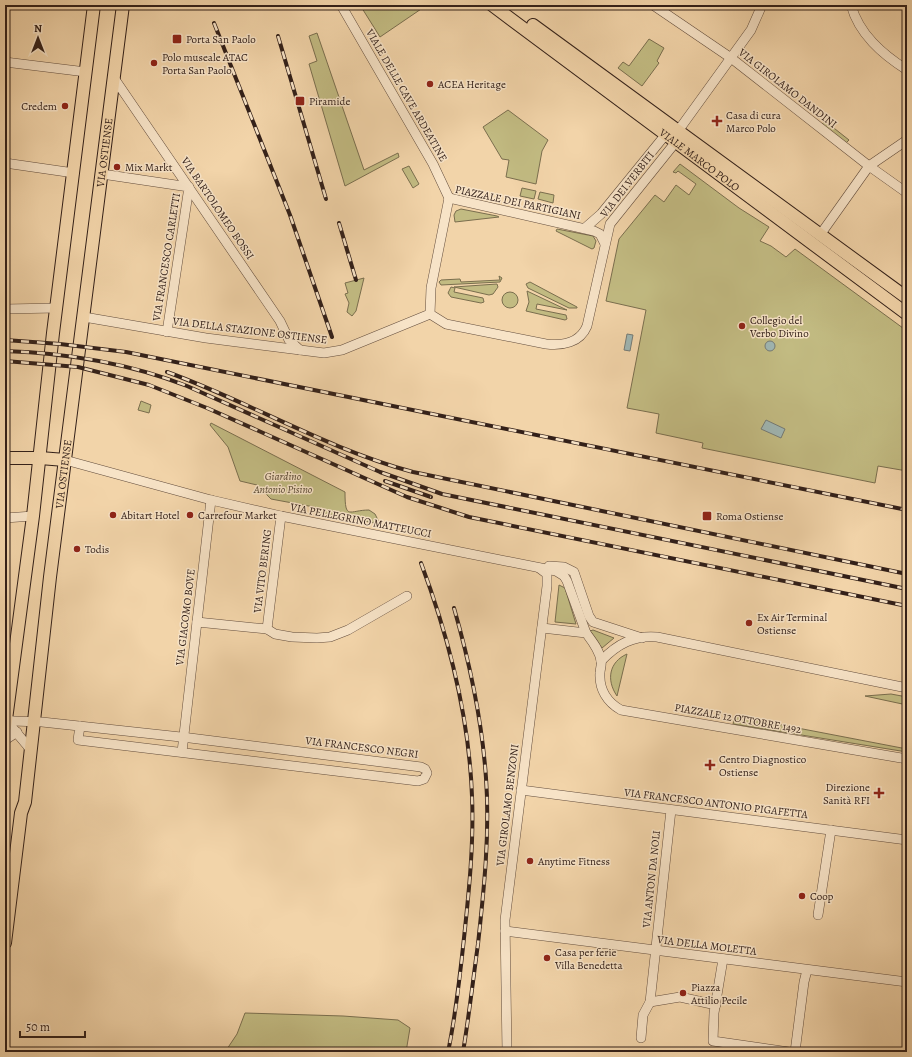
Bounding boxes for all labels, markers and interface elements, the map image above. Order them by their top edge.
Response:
north arrow [18,18,58,58]
text: N [34,21,42,36]
street label: VIALE DELLE CAVE ARDEATINE [362,25,451,164]
place label: Porta San Paolo [186,32,256,47]
marker: Porta San Paolo [171,33,183,45]
street label: VIA GIROLAMO DANDINI [734,44,840,132]
place label: Polo museale ATAC Porta San Paolo [162,50,248,78]
marker: Polo museale ATAC Porta San Paolo [149,58,159,68]
place label: ACEA Heritage [437,77,506,92]
marker: ACEA Heritage [425,79,435,89]
place label: Piramide [309,94,350,109]
marker: Piramide [294,95,306,107]
place label: Credem [21,99,57,114]
marker: Credem [60,101,70,111]
place label: Casa di cura Marco Polo [726,108,782,136]
marker: Casa di cura Marco Polo [711,115,723,127]
street label: VIA OSTIENSE [93,117,117,189]
street label: VIALE MARCO POLO [655,125,743,195]
street label: VIA DEI VERBITI [596,148,658,221]
street label: VIA BARTOLOMEO BOSSI [177,153,258,263]
place label: Mix Markt [125,160,173,175]
marker: Mix Markt [112,162,122,172]
street label: PIAZZALE DEI PARTIGIANI [454,182,582,223]
street label: VIA FRANCESCO CARLETTI [149,192,184,323]
street label: VIA DELLA STAZIONE OSTIENSE [171,313,328,347]
place label: Collegio del Verbo Divino [749,313,809,341]
marker: Collegio del Verbo Divino [737,321,747,331]
street label: VIA OSTIENSE [52,439,75,510]
park label: Giardino Antonio Pisino [253,469,313,497]
street label: VIA PELLEGRINO MATTEUCCI [288,499,433,542]
place label: Abitart Hotel [120,508,180,523]
place label: Carrefour Market [198,508,277,523]
place label: Roma Ostiense [716,509,783,524]
marker: Abitart Hotel [108,510,118,520]
marker: Carrefour Market [185,510,195,520]
marker: Roma Ostiense [701,510,713,522]
street label: VIA VITO BERING [250,528,275,615]
place label: Todis [85,542,109,557]
marker: Todis [72,544,82,554]
street label: VIA GIACOMO BOVE [172,568,199,667]
place label: Ex Air Terminal Ostiense [757,610,827,638]
marker: Ex Air Terminal Ostiense [744,618,754,628]
street label: PIAZZALE 12 OTTOBRE 1492 [673,700,802,737]
street label: VIA FRANCESCO NEGRI [304,733,419,762]
street label: VIA GIROLAMO BENZONI [492,743,522,868]
place label: Centro Diagnostico Ostiense [719,752,807,780]
marker: Centro Diagnostico Ostiense [704,759,716,771]
place label: Direzione Sanità RFI [823,780,870,808]
street label: VIA FRANCESCO ANTONIO PIGAFETTA [622,785,809,822]
marker: Direzione Sanità RFI [873,787,885,799]
street label: VIA ANTON DA NOLI [639,830,664,930]
place label: Anytime Fitness [537,854,610,869]
marker: Anytime Fitness [525,856,535,866]
place label: Coop [810,889,834,904]
marker: Coop [797,891,807,901]
street label: VIA DELLA MOLETTA [655,932,758,959]
place label: Casa per ferie Villa Benedetta [554,945,623,973]
marker: Casa per ferie Villa Benedetta [542,953,552,963]
place label: Piazza Attilio Pecile [690,980,747,1008]
marker: Piazza Attilio Pecile [678,988,688,998]
scale bar [20,1013,85,1039]
text: 50 m [26,1019,50,1035]

